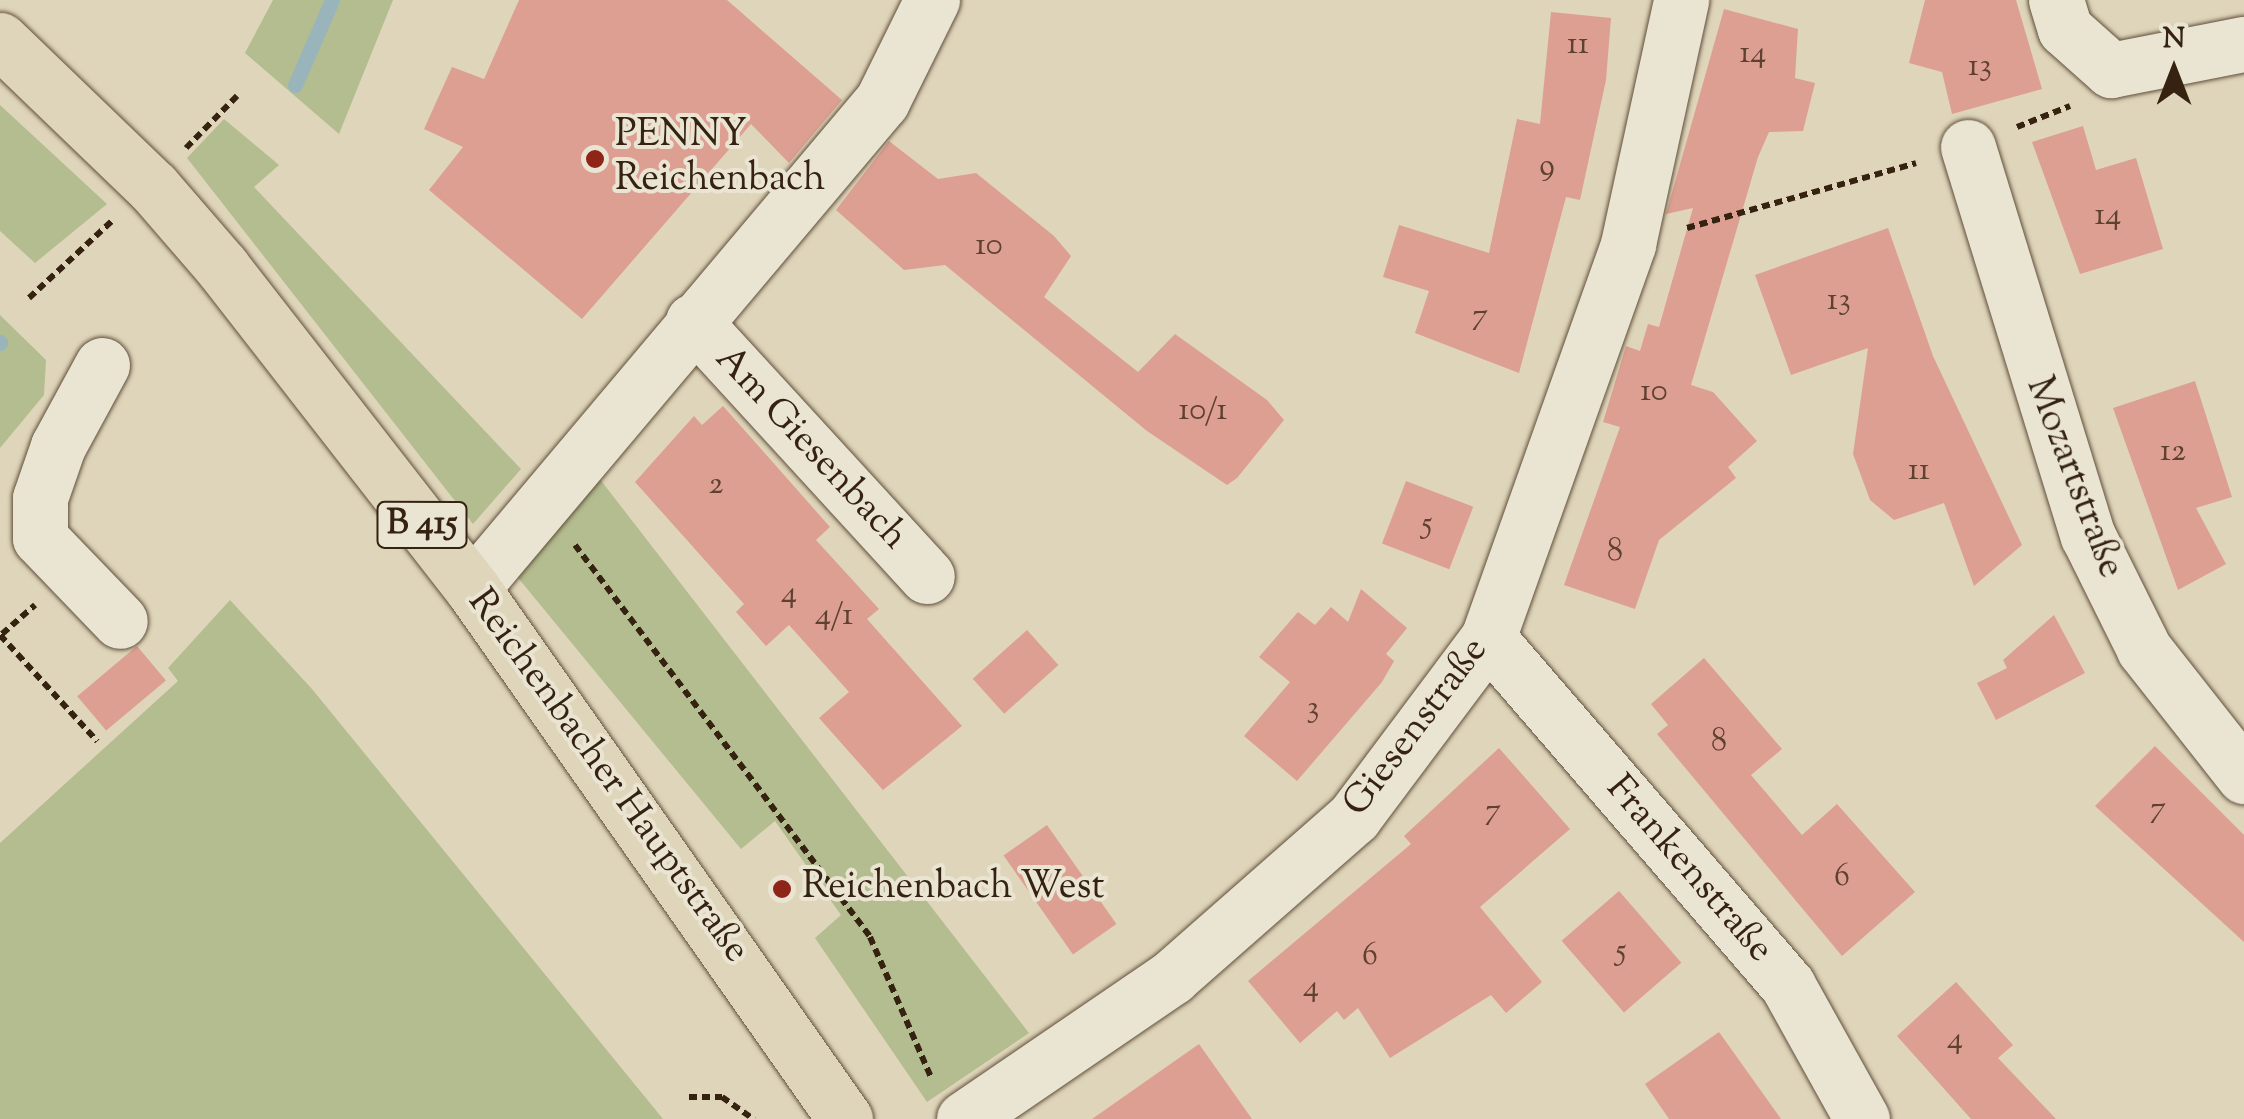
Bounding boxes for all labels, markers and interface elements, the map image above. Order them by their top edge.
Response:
north arrow [2124,20,2224,120]
text: N [2163,20,2185,60]
house number: 11 [1567,26,1589,64]
house number: 14 [1739,35,1767,73]
house number: 13 [1968,48,1992,86]
place label: PENNY Reichenbach [615,114,825,203]
marker: PENNY Reichenbach [584,148,606,170]
house number: 9 [1539,148,1555,186]
house number: 14 [2094,197,2122,235]
house number: 10 [975,227,1003,265]
house number: 13 [1827,282,1851,320]
house number: 7 [1472,297,1488,335]
street label: Am Giesenbach [704,338,916,560]
street label: Mozartstraße [2014,371,2132,585]
house number: 10 [1640,373,1668,411]
house number: 10/1 [1179,392,1227,430]
house number: 12 [2160,433,2186,471]
house number: 11 [1908,452,1930,490]
house number: 2 [709,466,723,504]
road number: B 415 [374,495,470,555]
house number: 5 [1422,506,1432,544]
house number: 8 [1607,533,1623,571]
house number: 4 [781,575,797,613]
street label: Reichenbacher Hauptstraße [456,581,758,973]
house number: 4/1 [815,597,853,635]
street label: Giesenstraße [1335,630,1499,826]
house number: 3 [1307,690,1319,728]
house number: 8 [1711,723,1727,761]
street label: Frankenstraße [1595,767,1781,973]
house number: 7 [2150,790,2166,828]
house number: 7 [1485,792,1501,830]
house number: 6 [1834,858,1850,896]
place label: Reichenbach West [802,866,1104,912]
marker: Reichenbach West [771,878,793,900]
house number: 5 [1616,933,1626,971]
house number: 6 [1362,937,1378,975]
house number: 4 [1303,969,1319,1007]
house number: 4 [1947,1021,1963,1059]

